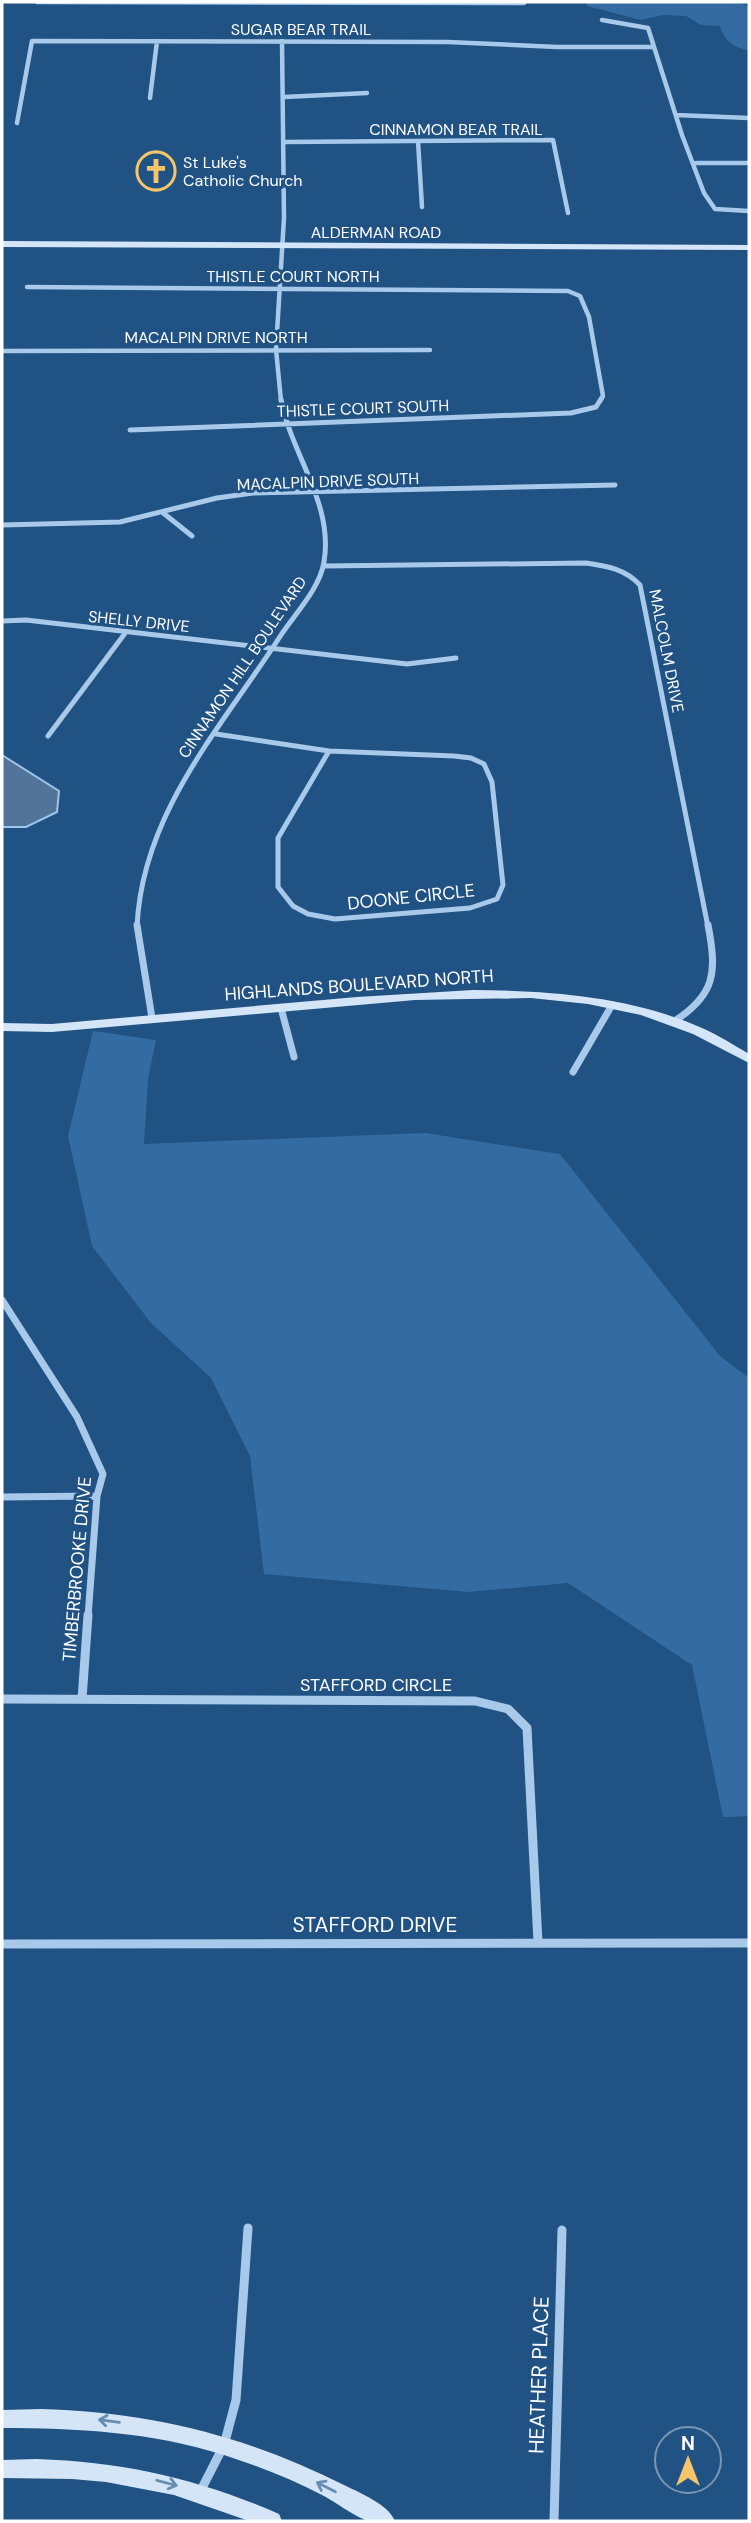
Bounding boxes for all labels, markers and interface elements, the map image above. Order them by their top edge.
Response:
street label: SUGAR BEAR TRAIL [231,19,371,40]
street label: CINNAMON BEAR TRAIL [369,119,543,140]
church icon: St Luke's Catholic Church [135,150,177,192]
place label: St Luke's Catholic Church [183,152,303,191]
street label: ALDERMAN ROAD [311,222,441,243]
street label: THISTLE COURT NORTH [206,266,380,287]
street label: MACALPIN DRIVE NORTH [124,327,308,348]
street label: THISTLE COURT SOUTH [276,395,450,422]
street label: MACALPIN DRIVE SOUTH [237,468,419,495]
street label: CINNAMON HILL BOULEVARD [174,572,311,762]
street label: MALCOLM DRIVE [644,588,689,715]
street label: SHELLY DRIVE [87,606,191,637]
street label: DOONE CIRCLE [346,878,476,916]
street label: HIGHLANDS BOULEVARD NORTH [224,964,494,1006]
street label: TIMBERBROOKE DRIVE [57,1476,97,1662]
street label: STAFFORD CIRCLE [300,1673,452,1697]
street label: STAFFORD DRIVE [293,1911,457,1939]
street label: HEATHER PLACE [522,2296,556,2454]
one-way arrow [99,2414,121,2427]
north arrow [653,2425,723,2495]
text: N [681,2431,695,2456]
one-way arrow [155,2477,178,2490]
one-way arrow [316,2479,337,2493]

